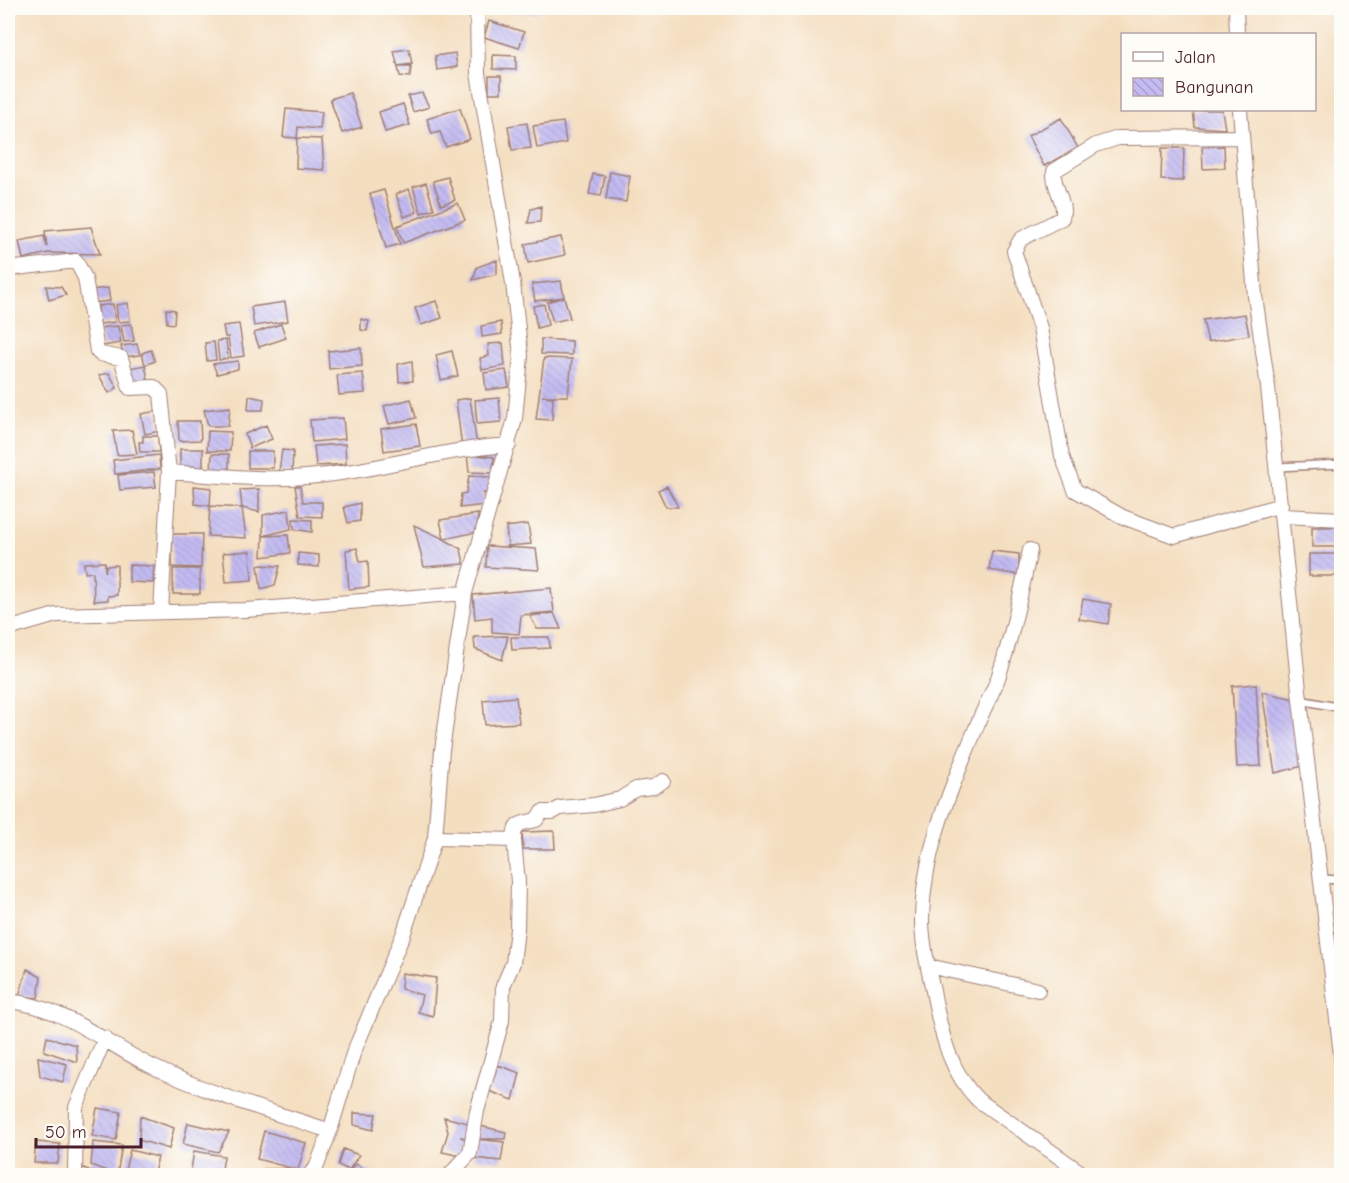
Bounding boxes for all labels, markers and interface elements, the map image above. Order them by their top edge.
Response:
legend [1121,33,1316,111]
text: Jalan [1175,47,1216,68]
text: Bangunan [1175,77,1253,98]
scale bar [36,1111,141,1149]
text: 50 m [45,1122,87,1143]

